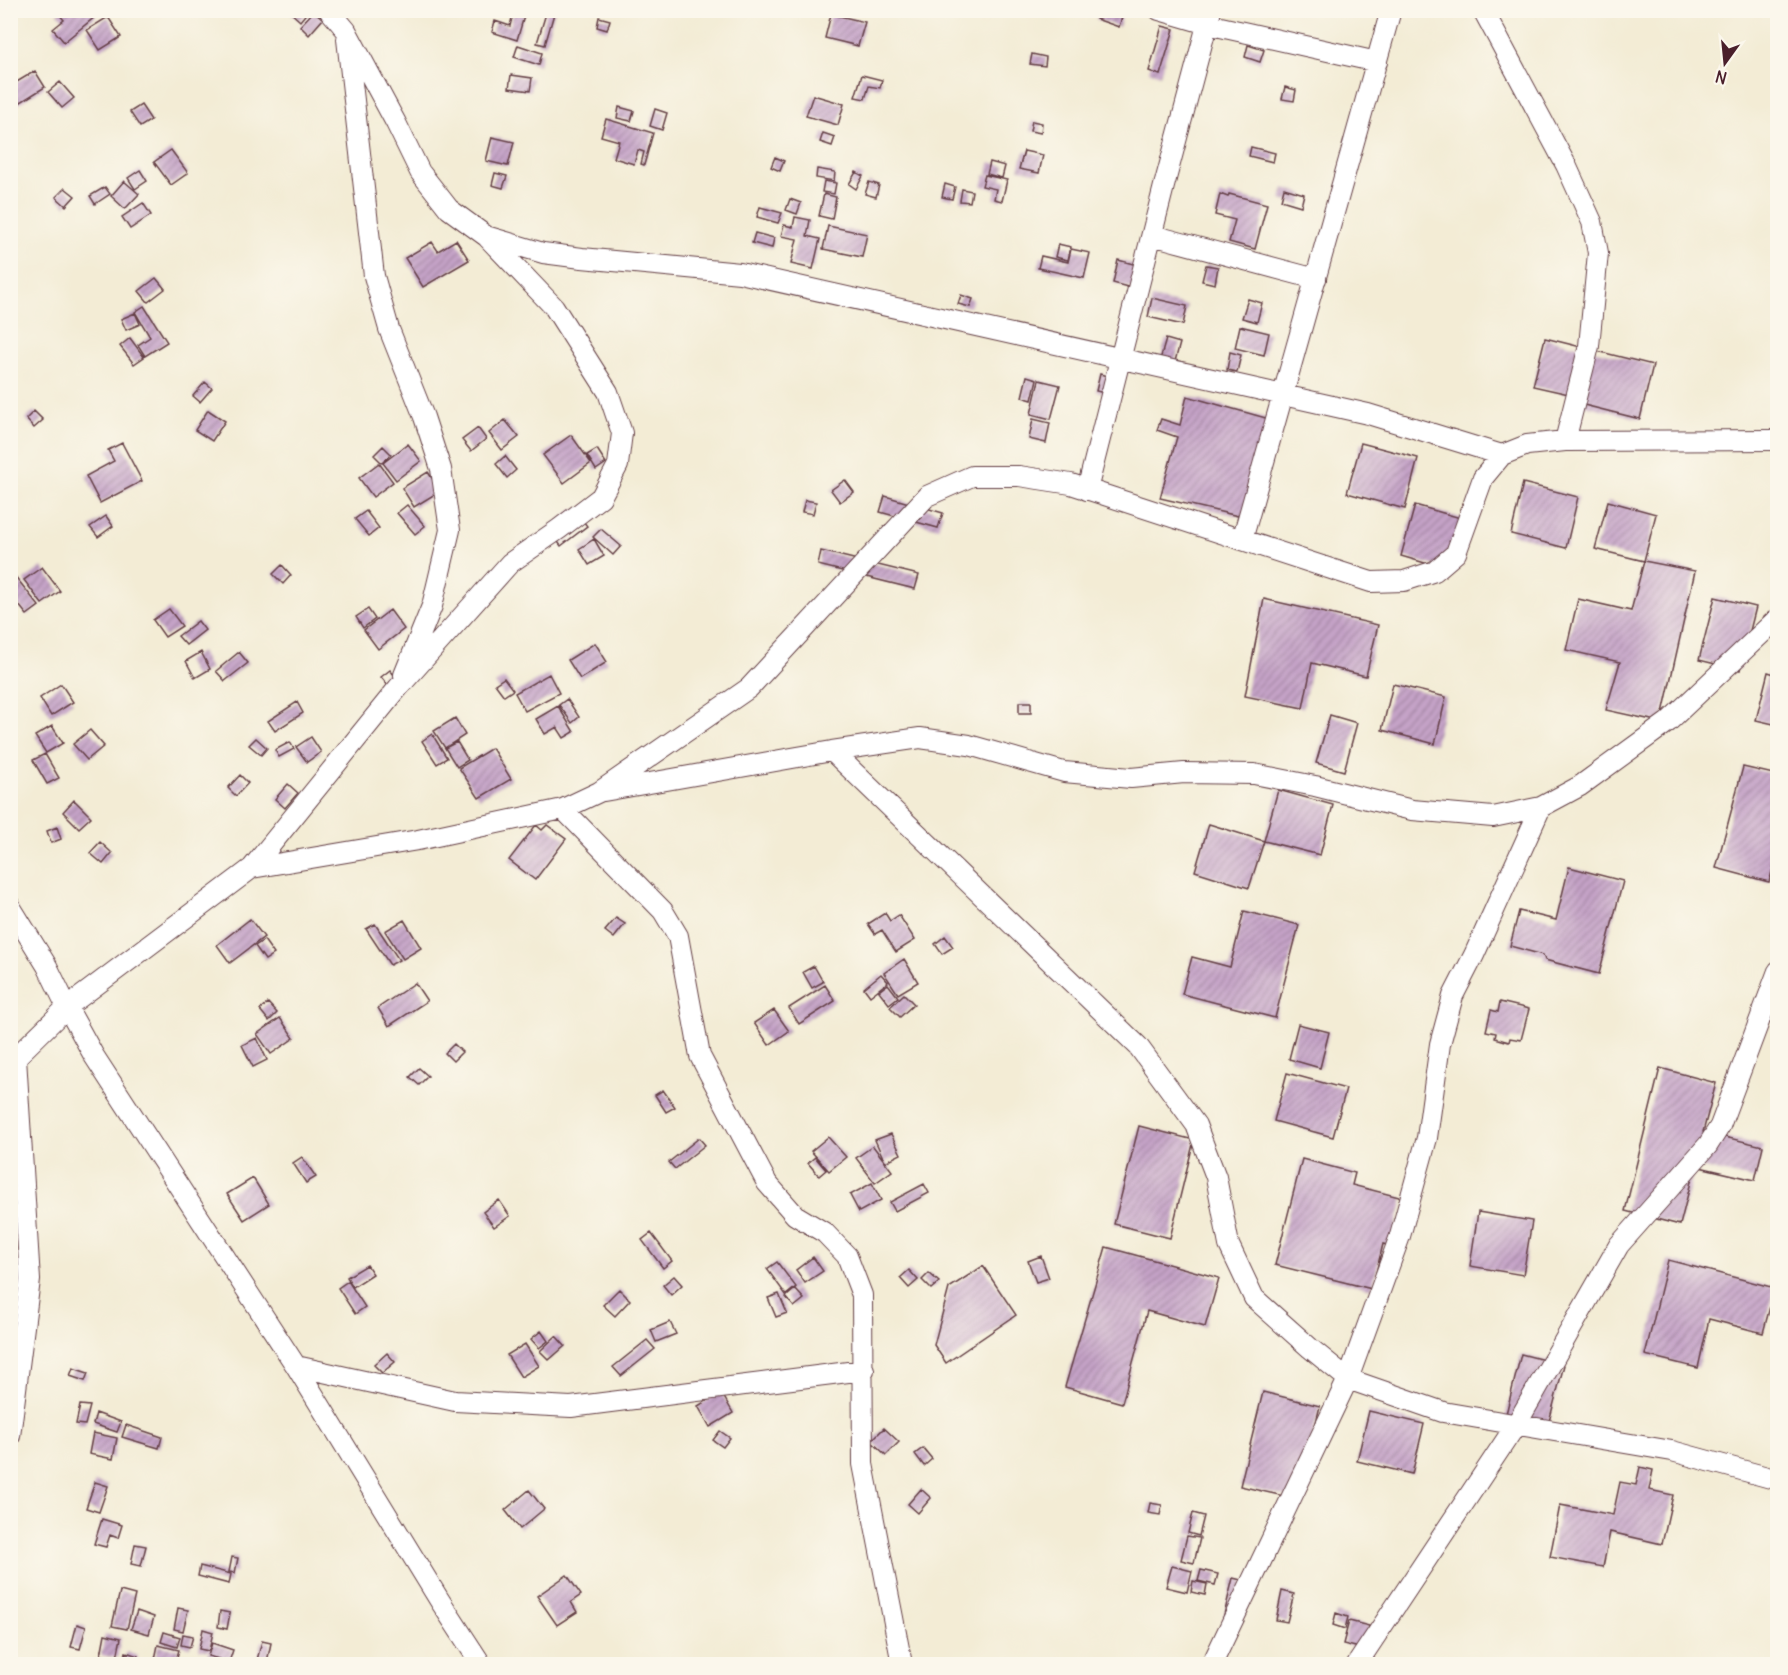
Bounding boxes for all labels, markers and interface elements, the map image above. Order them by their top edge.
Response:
north arrow [1695,33,1755,93]
text: N [1713,66,1729,89]

